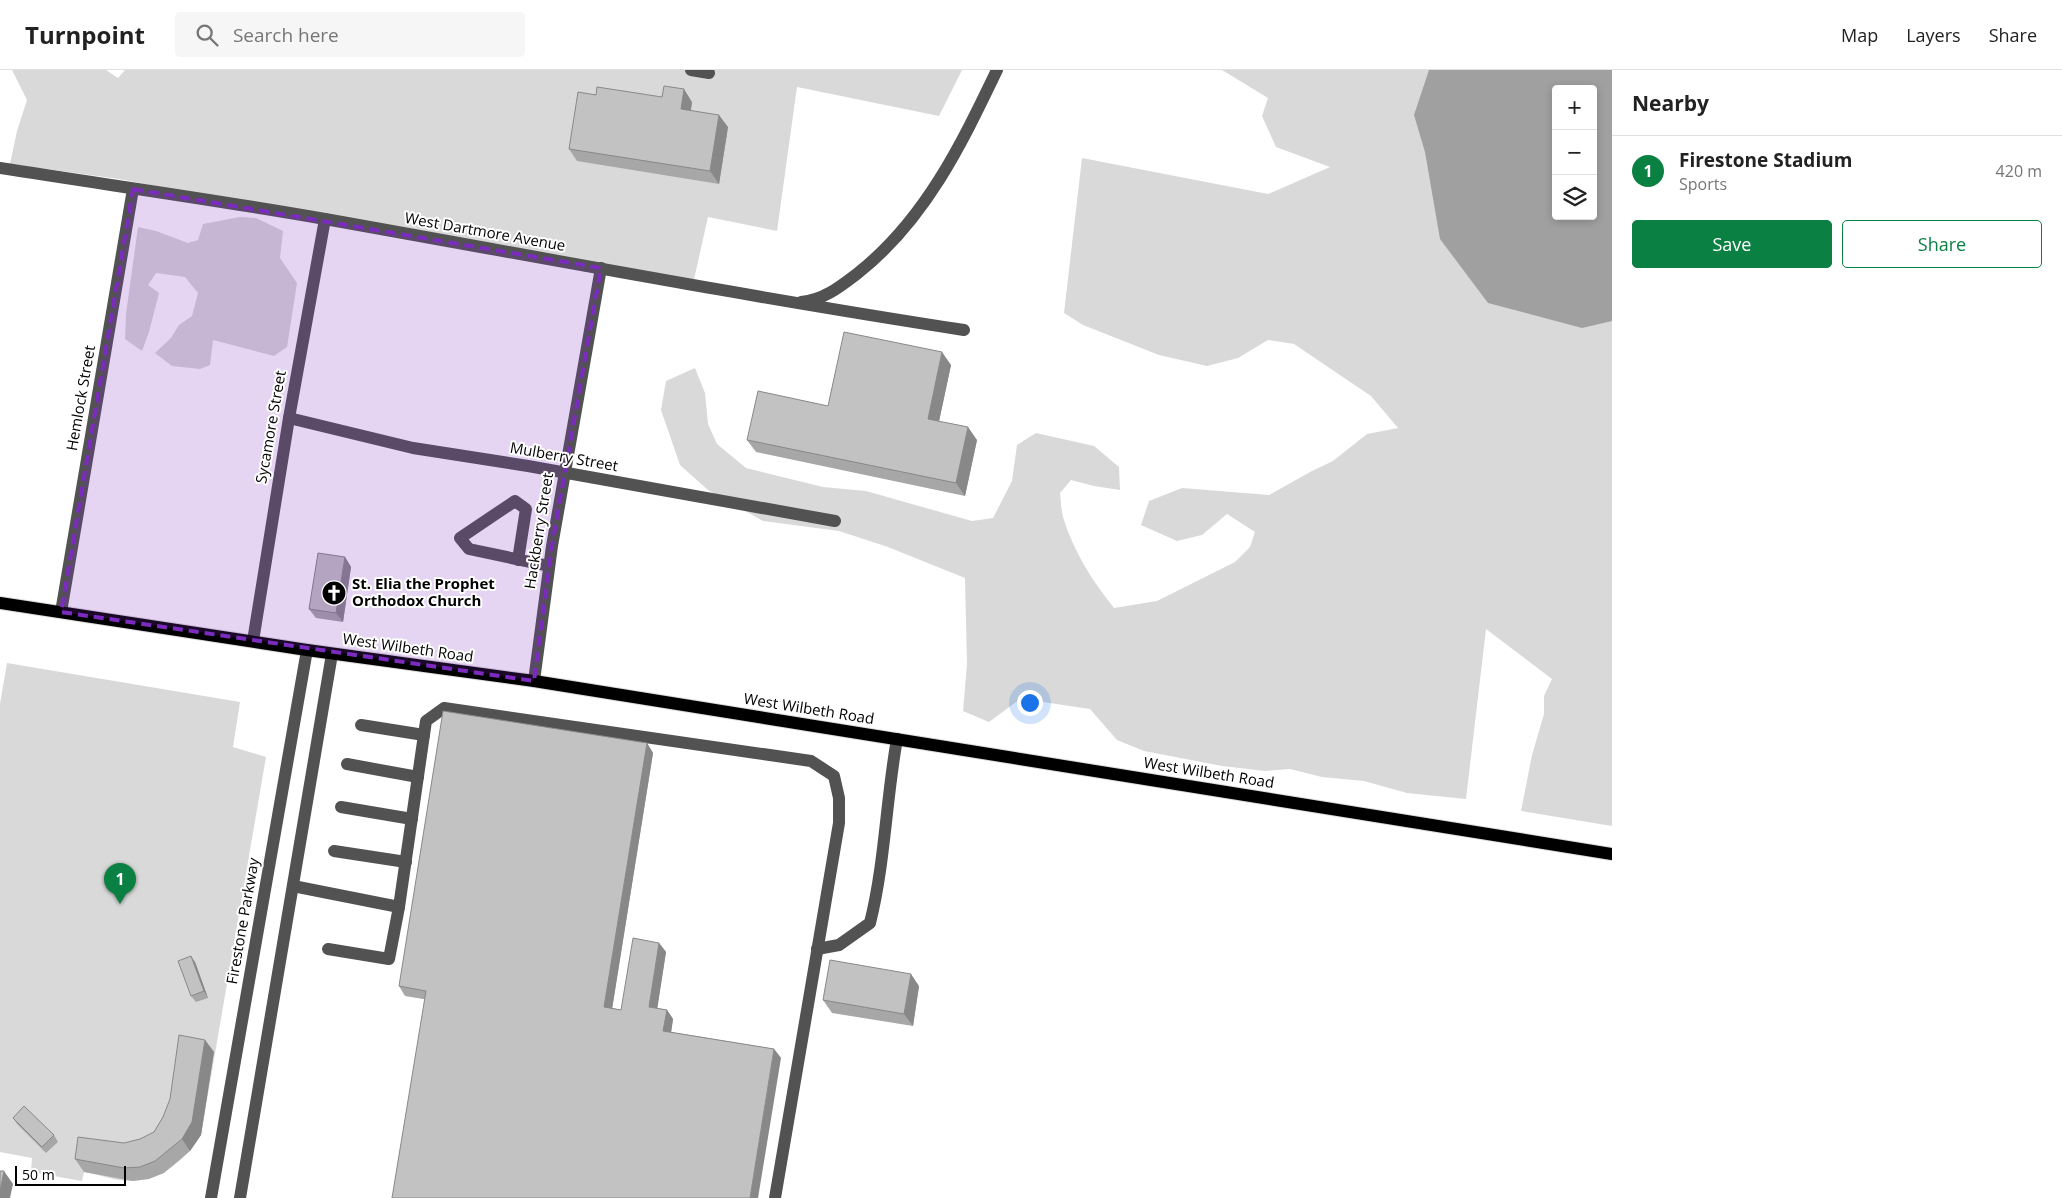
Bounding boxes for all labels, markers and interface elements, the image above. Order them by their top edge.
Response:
search box [175,12,525,57]
text: Turnpoint [25,18,145,51]
icon: search [193,21,221,49]
text: Search here [233,22,339,48]
text: Map [1841,23,1878,47]
text: Layers [1906,23,1961,47]
text: Share [1989,23,2037,47]
map controls [1552,85,1597,220]
button: + [1552,85,1597,130]
text: Nearby [1632,89,1709,117]
button: − [1552,130,1597,175]
text: Firestone Stadium [1679,147,1852,173]
text: 1 [1643,160,1653,182]
text: 420 m [1996,160,2042,182]
text: Sports [1679,173,1727,195]
button: layers [1552,175,1597,220]
street label: West Dartmore Avenue [403,207,567,255]
button: Save [1632,220,1832,268]
button: Share [1842,220,2042,268]
street label: Hemlock Street [61,343,99,452]
street label: Sycamore Street [250,369,290,485]
street label: Mulberry Street [508,437,620,475]
street label: Hackberry Street [519,471,557,591]
place label: St. Elia the Prophet Orthodox Church [352,573,495,610]
church icon: St. Elia the Prophet Orthodox Church [321,580,347,606]
street label: West Wilbeth Road [341,628,475,666]
street label: West Wilbeth Road [742,688,876,728]
your location [1017,690,1043,716]
street label: West Wilbeth Road [1142,752,1276,792]
street label: Firestone Parkway [221,856,263,986]
pin: 1 [104,863,136,904]
scale bar [15,1163,126,1186]
text: 50 m [22,1165,55,1184]

